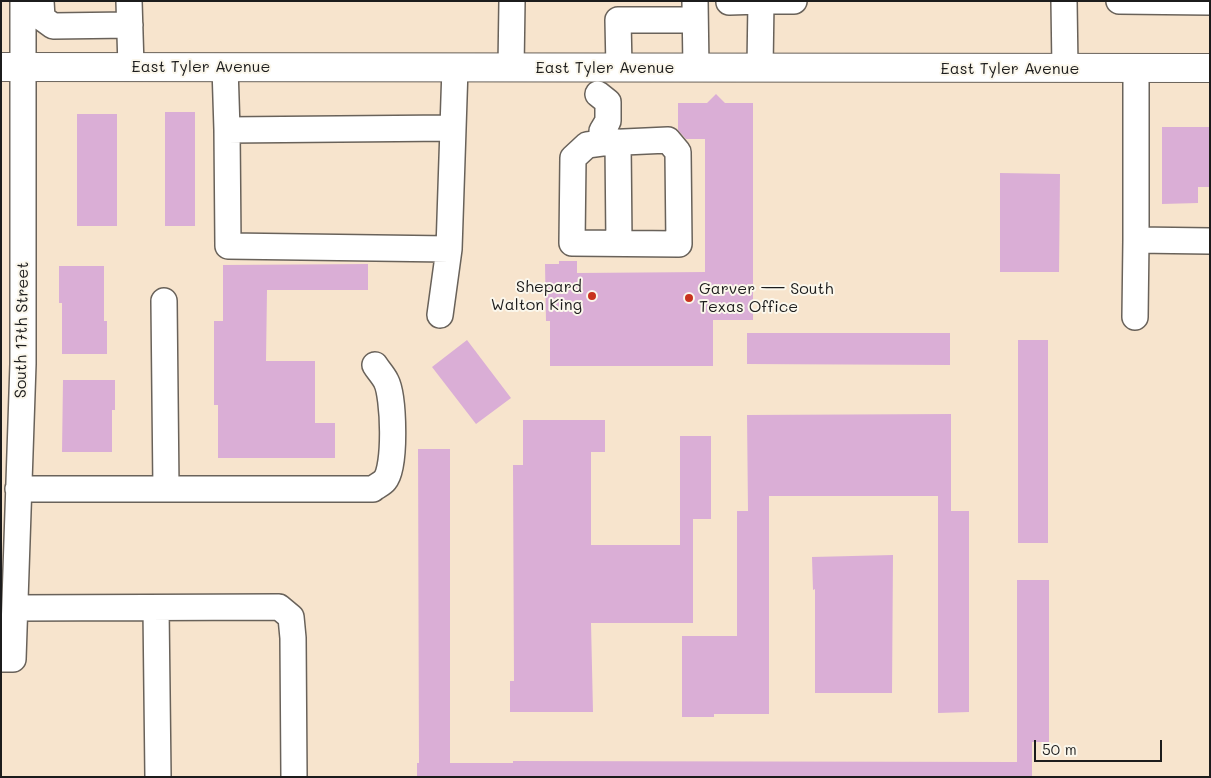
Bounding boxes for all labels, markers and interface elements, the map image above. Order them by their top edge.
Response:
street label: East Tyler Avenue [132,57,270,77]
street label: East Tyler Avenue [536,58,674,78]
street label: East Tyler Avenue [941,59,1079,79]
street label: South 17th Street [11,262,33,398]
place label: Shepard Walton King [491,277,582,315]
place label: Garver — South Texas Office [699,279,834,317]
marker: Shepard Walton King [586,290,598,302]
marker: Garver — South Texas Office [683,292,695,304]
scale bar [1036,730,1164,762]
text: 50 m [1042,739,1077,759]

